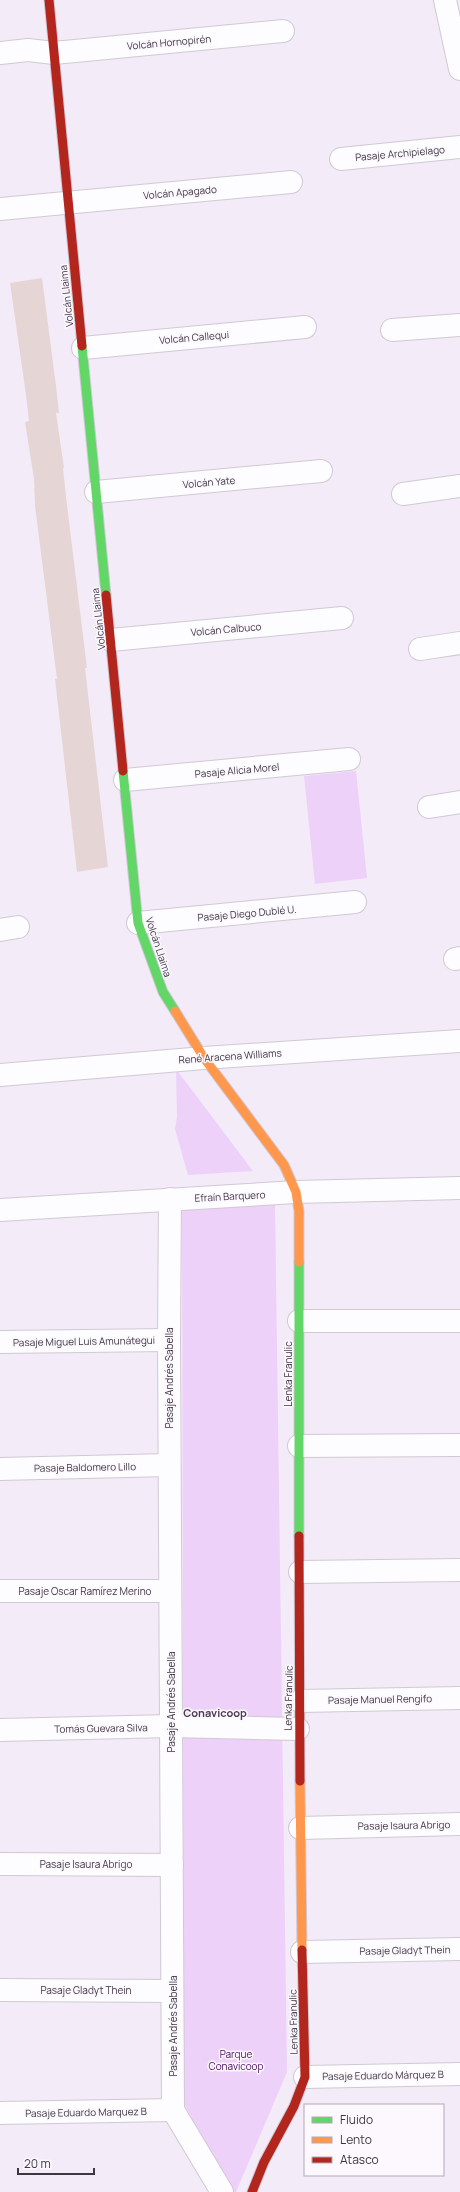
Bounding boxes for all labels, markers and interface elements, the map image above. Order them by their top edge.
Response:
street label: Volcán Hornopirén [126,31,212,53]
street label: Pasaje Archipielago [355,142,446,164]
street label: Volcán Apagado [143,182,217,202]
street label: Volcán Llaima [56,264,76,328]
street label: Volcán Callequi [158,327,230,347]
street label: Volcán Yate [182,473,236,491]
street label: Volcán Llaima [88,587,108,651]
street label: Volcán Calbuco [190,619,262,639]
street label: Pasaje Alicia Morel [194,759,280,781]
street label: Pasaje Diego Dublé U. [197,902,297,924]
street label: Volcán Llaima [143,915,175,979]
street label: René Aracena Williams [178,1045,282,1067]
street label: Efraín Barquero [194,1187,266,1205]
street label: Pasaje Andrés Sabella [162,1327,176,1429]
street label: Pasaje Miguel Luis Amunátegui [13,1333,155,1349]
street label: Lenka Franulic [281,1341,295,1407]
street label: Pasaje Baldomero Lillo [34,1459,136,1475]
street label: Pasaje Oscar Ramírez Merino [19,1584,152,1598]
street label: Pasaje Andrés Sabella [164,1651,178,1753]
street label: Lenka Franulic [280,1665,296,1731]
street label: Pasaje Manuel Rengifo [328,1691,432,1707]
district label: Conavicoop [183,1705,247,1720]
street label: Tomás Guevara Silva [54,1720,148,1736]
street label: Pasaje Isaura Abrigo [358,1817,450,1833]
street label: Pasaje Isaura Abrigo [40,1857,132,1871]
street label: Pasaje Gladyt Thein [359,1942,451,1958]
street label: Pasaje Andrés Sabella [166,1975,180,2077]
street label: Pasaje Gladyt Thein [40,1983,132,1997]
street label: Lenka Franulic [285,1989,301,2055]
park label: Parque Conavicoop [209,2047,264,2073]
street label: Pasaje Eduardo Márquez B [322,2067,444,2083]
street label: Pasaje Eduardo Marquez B [25,2104,147,2120]
legend [304,2104,444,2176]
text: Fluido [340,2111,373,2128]
text: Lento [340,2131,372,2148]
scale bar [18,2150,94,2176]
text: Atasco [340,2151,379,2168]
text: 20 m [24,2155,51,2172]

